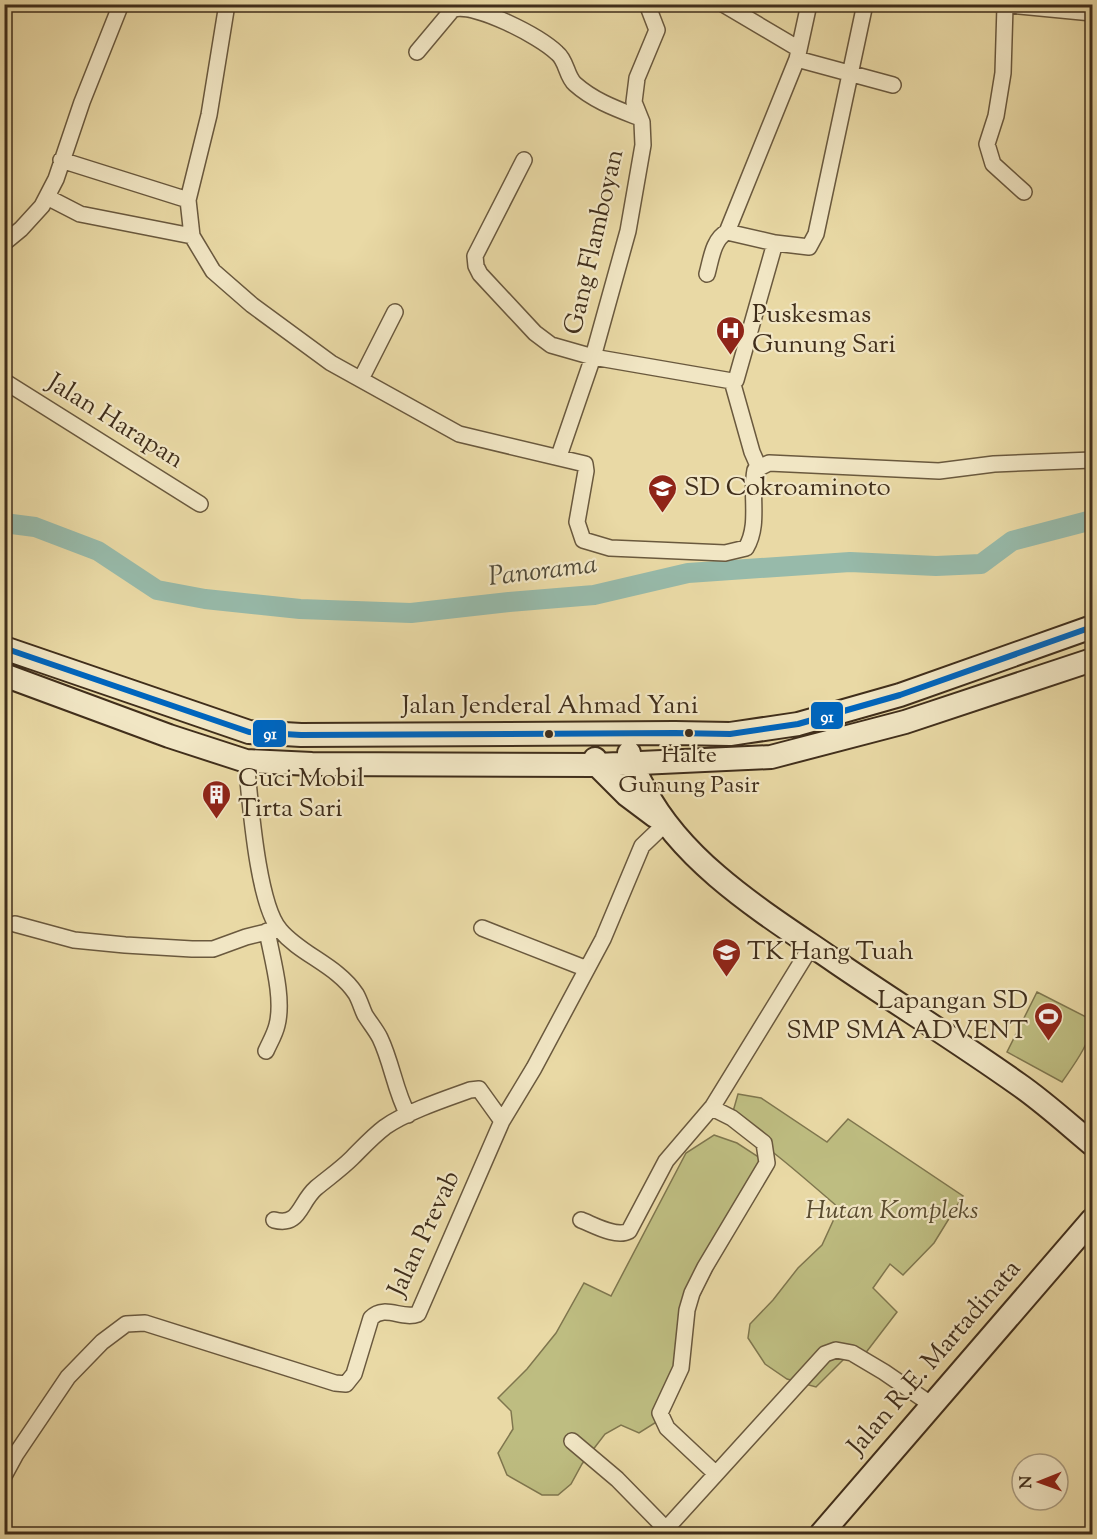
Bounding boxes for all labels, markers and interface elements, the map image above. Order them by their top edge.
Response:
street label: Gang Flamboyan [556,146,634,338]
place label: Puskesmas Gunung Sari [752,297,896,364]
hospital icon: Puskesmas Gunung Sari [715,314,747,356]
street label: Jalan Harapan [38,364,191,479]
place label: SD Cokroaminoto [684,470,891,507]
school or university icon: SD Cokroaminoto [647,472,679,514]
water label: Panorama [486,546,600,598]
street label: Jalan Jenderal Ahmad Yani [400,688,698,725]
line badge: 91 [810,701,844,730]
text: 91 [820,707,834,730]
line badge: 91 [252,719,287,748]
text: 91 [263,724,277,747]
marker: Halte Gunung Pasir [683,727,695,739]
unlabelled marker [543,728,555,740]
place label: Halte Gunung Pasir [618,739,760,803]
place label: Cuci Mobil Tirta Sari [238,761,365,828]
building icon: Cuci Mobil Tirta Sari [201,778,233,820]
place label: TK Hang Tuah [747,934,914,971]
school or university icon: TK Hang Tuah [710,936,742,978]
place label: Lapangan SD SMP SMA ADVENT [786,983,1028,1050]
sports icon: Lapangan SD SMP SMA ADVENT [1033,1000,1065,1042]
street label: Jalan Prevab [379,1165,470,1305]
park label: Hutan Kompleks [806,1193,978,1230]
street label: Jalan R.E. Martadinata [838,1252,1030,1465]
north arrow [1010,1452,1070,1512]
text: N [1016,1475,1039,1489]

